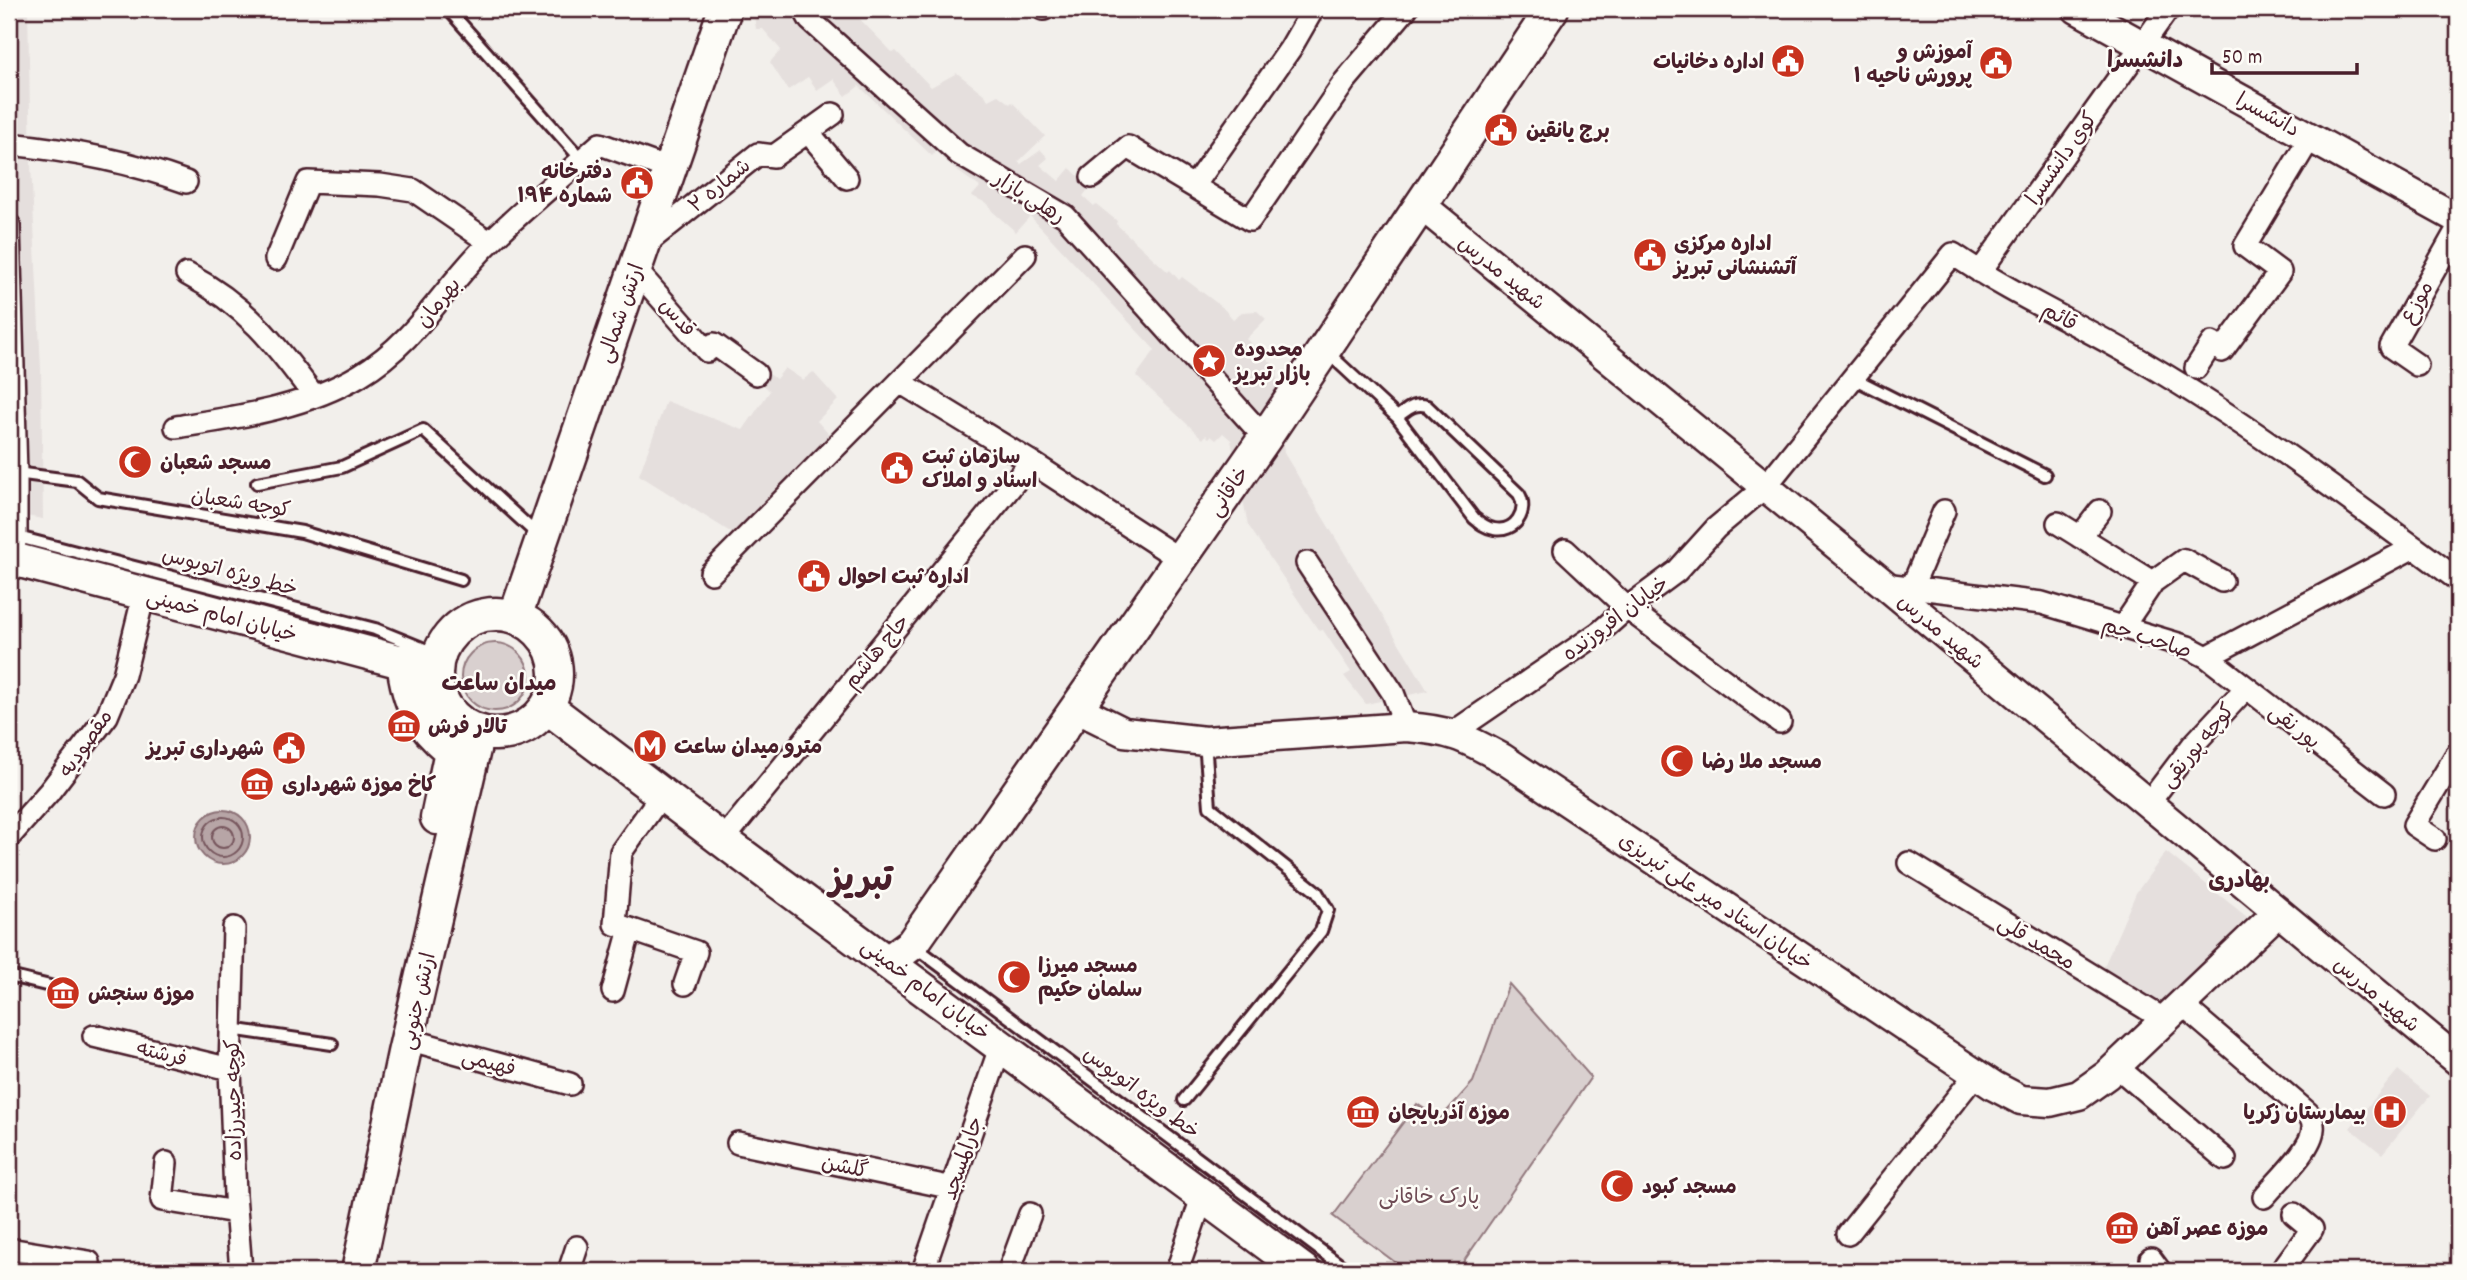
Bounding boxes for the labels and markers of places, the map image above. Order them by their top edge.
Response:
place label: آموزش و پرورش ناحیه ۱ [1854,39,1974,93]
public building icon: اداره دخانیات [1769,42,1807,80]
public building icon: آموزش و پرورش ناحیه ۱ [1977,44,2015,82]
place label: اداره دخانیات [1653,49,1764,79]
public building icon: برج یانقین [1482,111,1520,149]
place label: برج یانقین [1526,118,1610,148]
place label: دفترخانه شماره ۱۹۴ [518,159,612,213]
public building icon: دفترخانه شماره ۱۹۴ [618,164,656,202]
place label: اداره مرکزی آتشنشانی تبریز [1672,231,1798,285]
public building icon: اداره مرکزی آتشنشانی تبریز [1631,236,1669,274]
place label: محدوده بازار تبریز [1232,337,1311,391]
place icon: محدوده بازار تبریز [1190,342,1228,380]
mosque icon: مسجد شعبان [116,443,154,481]
place label: سازمان ثبت اسناد و املاک [922,444,1037,498]
public building icon: سازمان ثبت اسناد و املاک [878,449,916,487]
place label: مسجد شعبان [160,450,272,480]
public building icon: اداره ثبت احوال [795,557,833,595]
place label: اداره ثبت احوال [838,564,969,594]
museum icon: تالار فرش [385,707,423,745]
place label: تالار فرش [428,714,508,744]
metro station icon: مترو میدان ساعت [631,727,669,765]
public building icon: شهرداری تبریز [270,729,308,767]
place label: مترو میدان ساعت [674,734,822,764]
place label: شهرداری تبریز [145,736,264,766]
mosque icon: مسجد ملا رضا [1658,742,1696,780]
place label: مسجد ملا رضا [1702,749,1822,779]
museum icon: کاخ موزه شهرداری [238,765,276,803]
place label: کاخ موزه شهرداری [282,772,437,802]
place label: مسجد میرزا سلمان حکیم [1038,953,1142,1007]
mosque icon: مسجد میرزا سلمان حکیم [995,958,1033,996]
museum icon: موزه سنجش [44,974,82,1012]
place label: موزه سنجش [88,981,195,1011]
museum icon: موزه آذربایجان [1344,1093,1382,1131]
hospital icon: بیمارستان زکریا [2371,1093,2409,1131]
place label: موزه آذربایجان [1388,1100,1510,1130]
place label: بیمارستان زکریا [2243,1100,2366,1130]
mosque icon: مسجد کبود [1598,1167,1636,1205]
place label: مسجد کبود [1642,1174,1737,1204]
museum icon: موزه عصر آهن [2103,1209,2141,1247]
place label: موزه عصر آهن [2146,1216,2268,1246]

